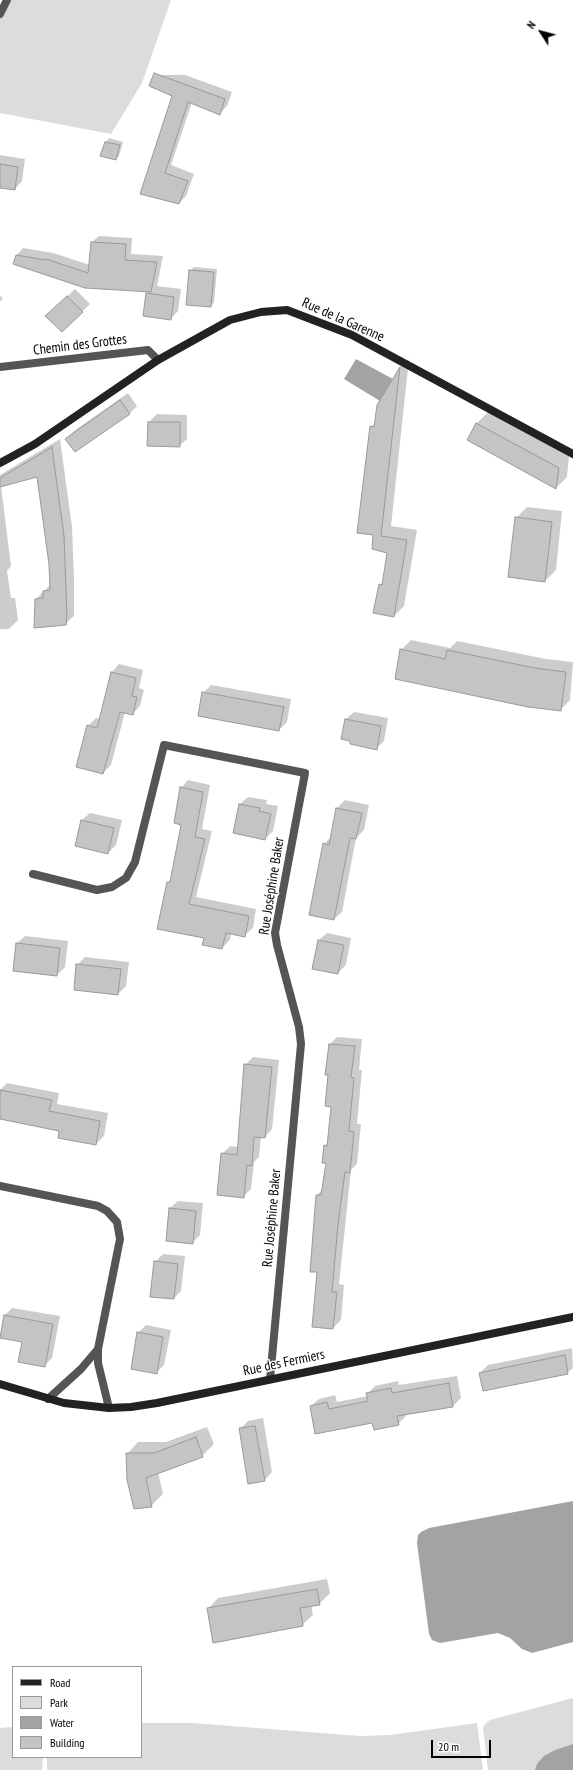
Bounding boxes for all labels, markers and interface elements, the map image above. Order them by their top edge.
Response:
north arrow [521,12,561,52]
text: N [524,18,539,31]
street label: Rue de la Garenne [299,294,387,346]
street label: Chemin des Grottes [32,331,128,359]
street label: Rue Joséphine Baker [256,836,288,936]
street label: Rue Joséphine Baker [259,1168,285,1268]
street label: Rue des Fermiers [242,1346,326,1380]
legend [12,1666,142,1758]
text: Road [50,1675,70,1690]
text: Park [50,1695,68,1710]
text: Water [50,1715,74,1730]
scale bar [433,1732,493,1758]
text: Building [50,1735,85,1750]
text: 20 m [438,1739,459,1754]

